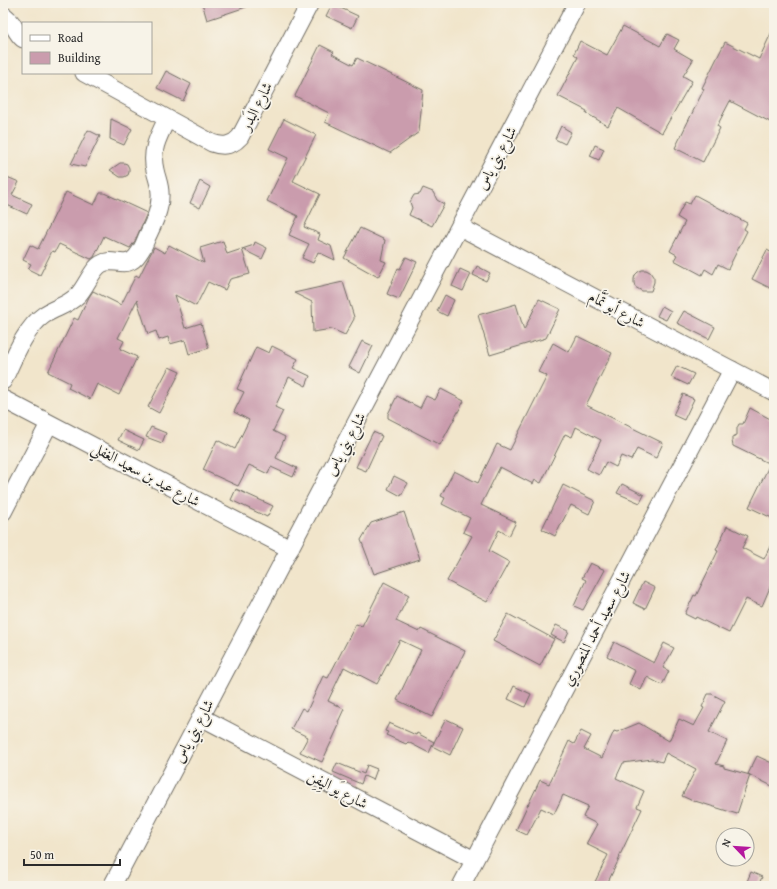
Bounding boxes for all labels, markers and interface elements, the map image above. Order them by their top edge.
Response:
legend [22,22,152,74]
text: Road [58,29,84,46]
text: Building [58,49,101,66]
street label: شارع البَدر [234,78,280,137]
street label: شارع بني ياس [471,123,525,195]
street label: شارع أبو تَمَّام [584,284,650,335]
street label: شارع بني ياس [320,409,374,481]
street label: شارع عيد بن سعيد الغفلي [86,437,204,515]
street label: شارع سعيد أحمد المنصوري [557,567,638,691]
street label: شارع بني ياس [168,696,222,768]
street label: شارع يَو اليِفِن [303,764,372,816]
north arrow [715,827,755,867]
text: N [717,835,735,849]
scale bar [24,841,120,867]
text: 50 m [30,846,54,863]

